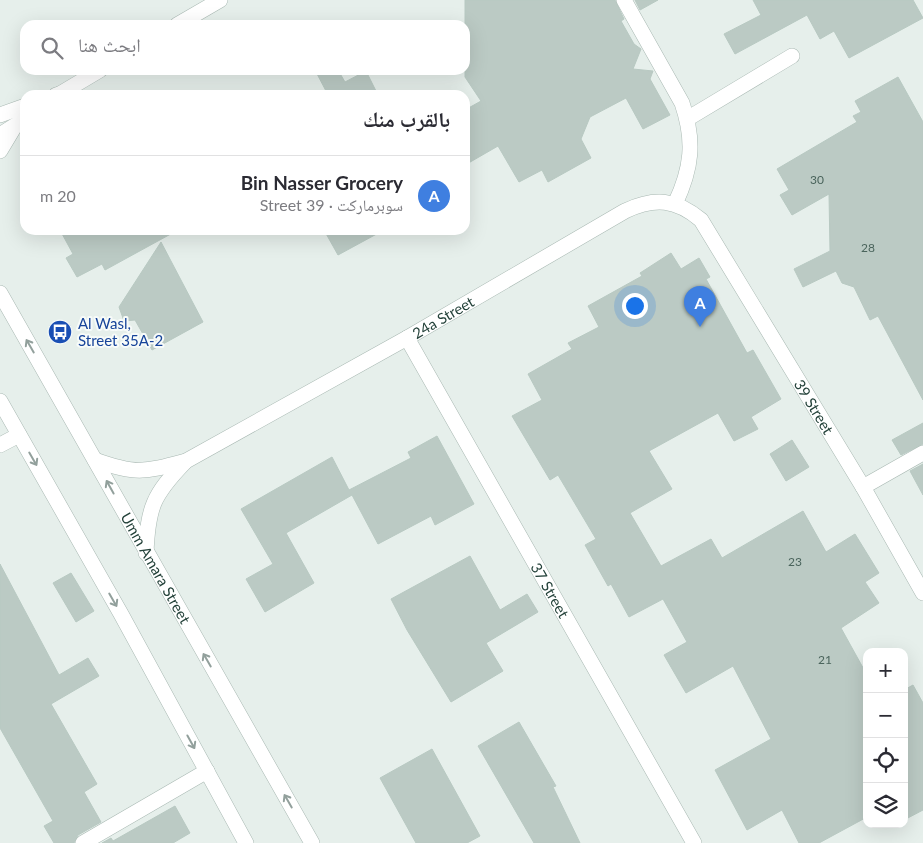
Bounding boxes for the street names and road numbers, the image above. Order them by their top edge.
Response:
street label: 24a Street [409,292,478,342]
street label: 39 Street [791,376,838,438]
street label: Umm Amara Street [117,509,195,627]
street label: 37 Street [527,559,573,622]

